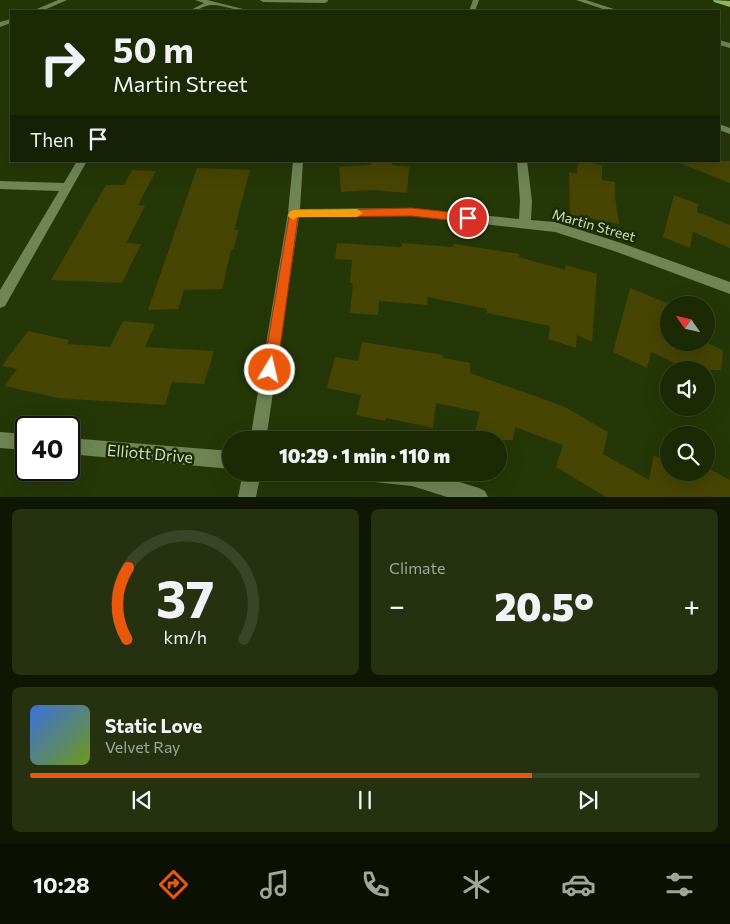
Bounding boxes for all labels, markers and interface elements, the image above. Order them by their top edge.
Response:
text: 50 m [113,27,194,70]
icon: right [30,30,95,95]
text: Martin Street [113,70,248,97]
icon: arrive [84,125,112,153]
text: Then [30,128,74,151]
pin [447,197,489,239]
icon: arrive [454,204,482,232]
street label: Martin Street [550,205,638,245]
north arrow [660,296,715,351]
map controls [660,296,715,481]
position arrow [243,343,295,395]
button: sound [660,361,715,416]
speed limit sign: 40 [15,416,80,481]
button: search [660,426,715,481]
street label: Elliott Drive [106,440,194,466]
text: 10:29 · 1 min · 110 m [279,444,450,467]
text: Climate [389,558,445,577]
text: 37 [156,565,215,629]
text: 20.5° [494,582,594,629]
text: − [389,588,405,622]
text: + [684,588,700,622]
text: km/h [164,626,207,648]
text: Static Love [105,714,202,737]
text: Velvet Ray [105,737,180,756]
icon: previous [128,786,156,814]
icon: pause [351,786,379,814]
icon: next [574,786,602,814]
icon: directions [156,867,191,902]
icon: music [257,867,292,902]
icon: phone [358,867,393,902]
icon: climate [459,867,494,902]
icon: car [561,867,596,902]
icon: filters [662,867,697,902]
text: 10:28 [33,871,90,898]

